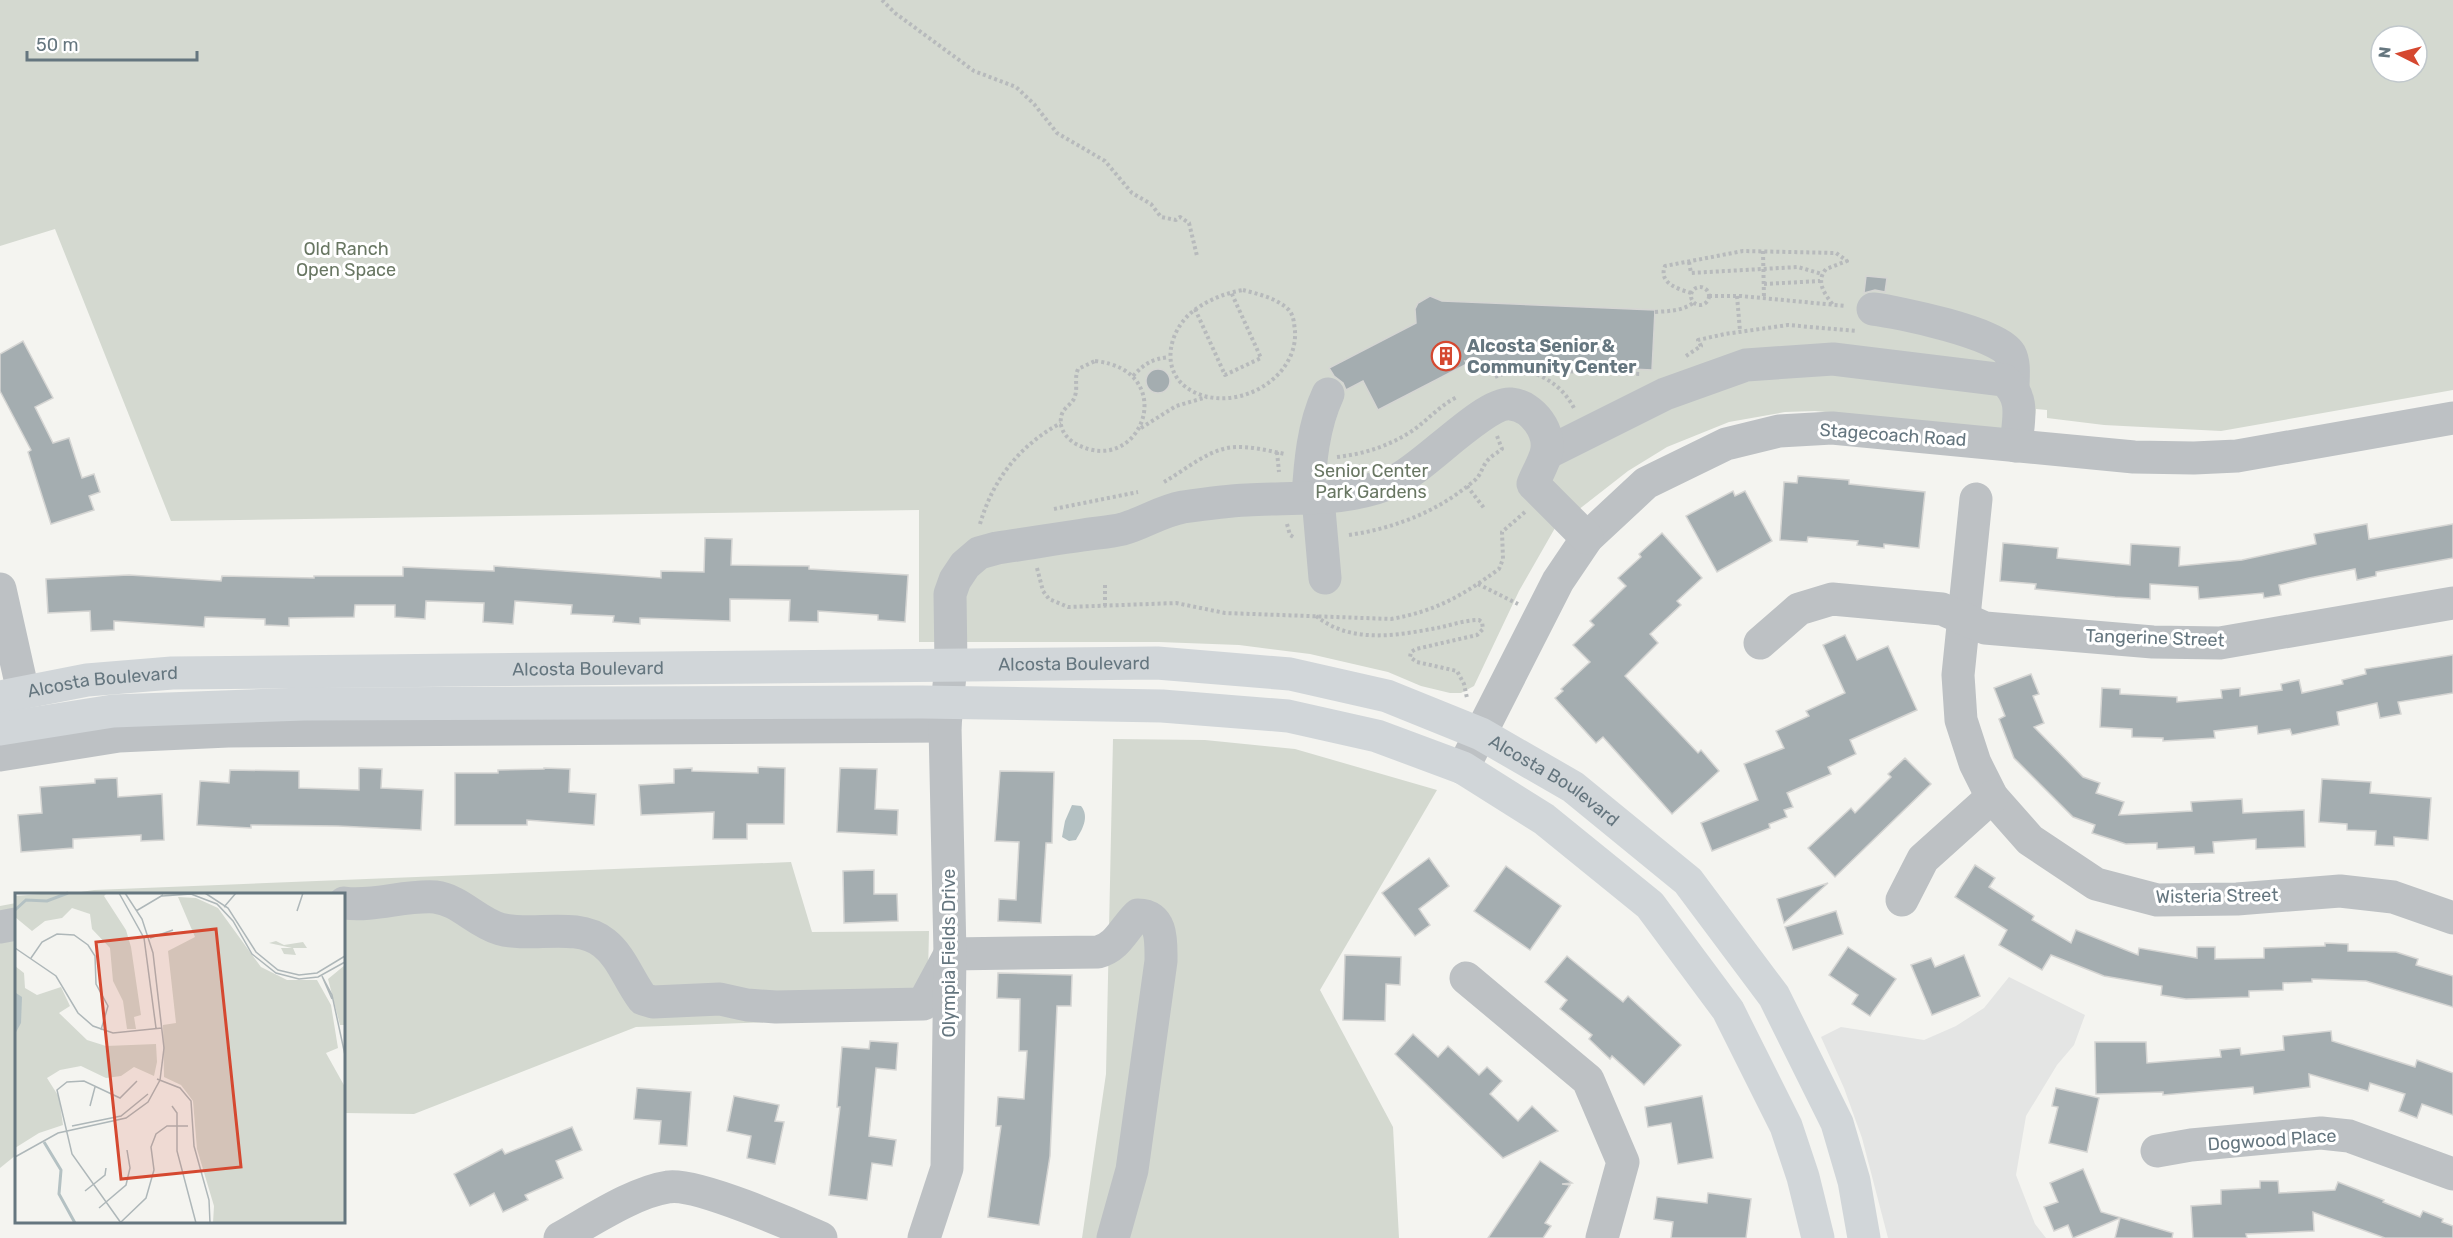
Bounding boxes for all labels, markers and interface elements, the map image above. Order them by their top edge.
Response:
scale bar [27,24,196,62]
north arrow [2369,24,2429,84]
text: 50 m [36,34,79,56]
text: N [2375,46,2395,59]
park label: Old Ranch Open Space [296,238,396,281]
place label: Alcosta Senior & Community Center [1467,335,1636,378]
building icon: Alcosta Senior & Community Center [1430,340,1462,372]
street label: Stagecoach Road [1819,419,1967,451]
park label: Senior Center Park Gardens [1314,460,1428,503]
street label: Tangerine Street [2085,625,2225,651]
street label: Alcosta Boulevard [998,652,1150,676]
street label: Alcosta Boulevard [512,657,664,681]
street label: Alcosta Boulevard [26,662,178,702]
street label: Alcosta Boulevard [1485,730,1624,831]
street label: Olympia Fields Drive [938,869,960,1037]
street label: Wisteria Street [2155,884,2279,908]
inset map [15,893,345,1223]
street label: Dogwood Place [2207,1125,2337,1155]

